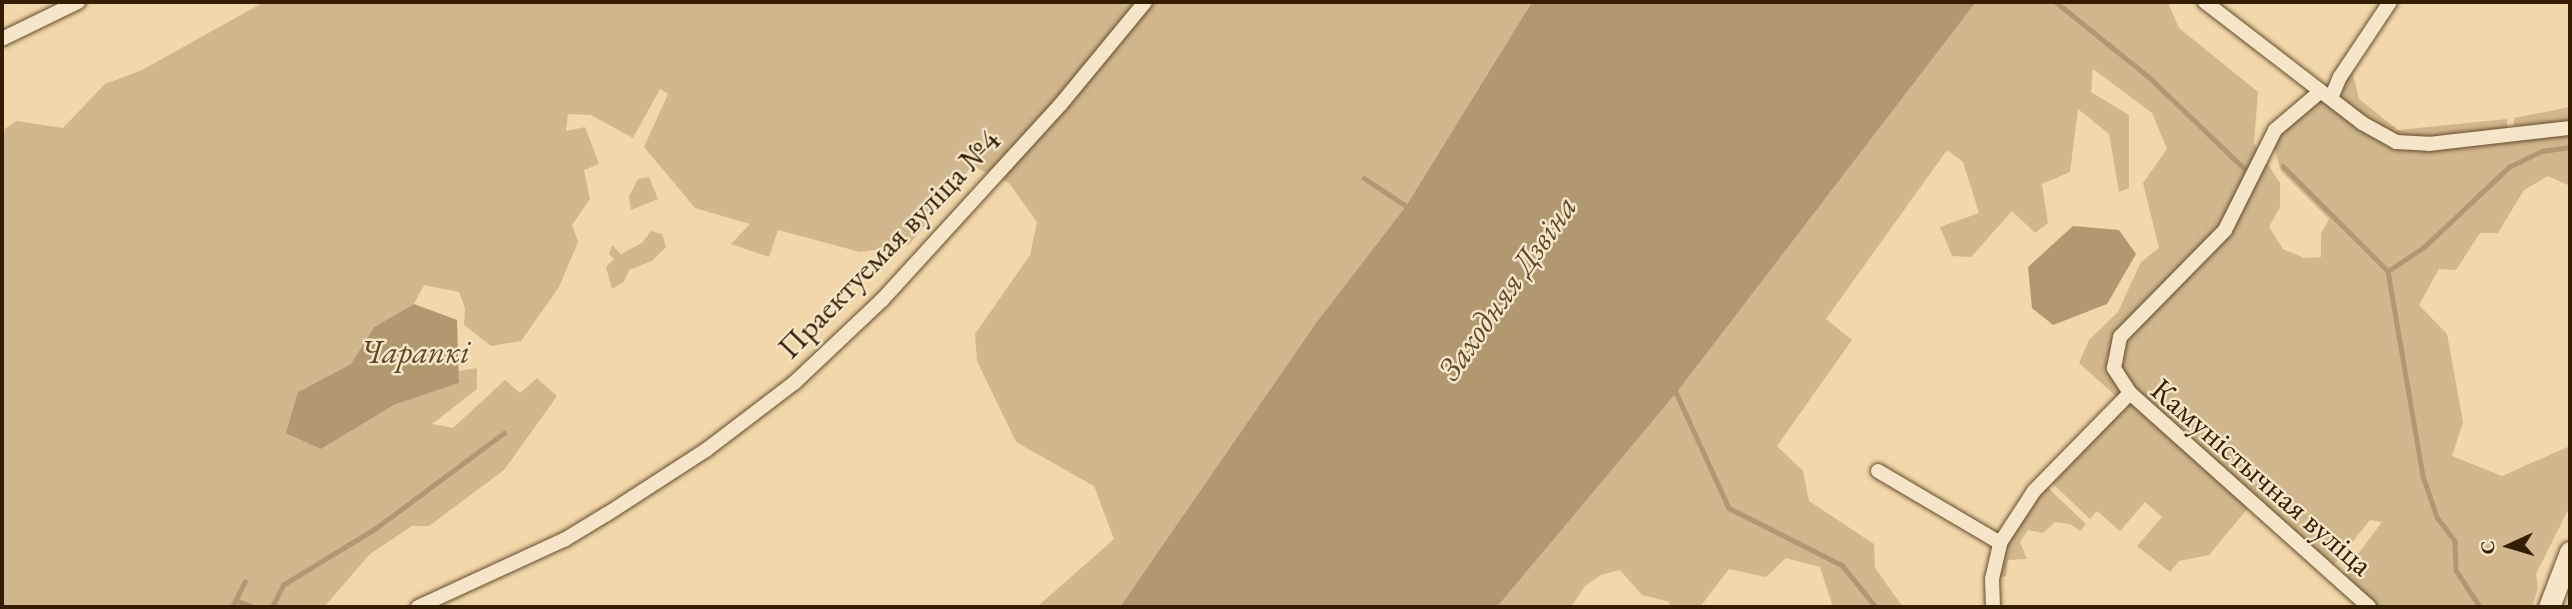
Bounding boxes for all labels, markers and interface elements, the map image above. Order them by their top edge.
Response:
street label: Праектуемая вуліца №4 [770,121,1008,367]
water label: Заходняя Дзвіна [1429,188,1585,388]
water label: Чарапкі [360,332,470,372]
street label: Камуністычная вуліца [2143,370,2381,584]
north arrow [2474,511,2544,581]
text: С [2475,540,2500,555]

